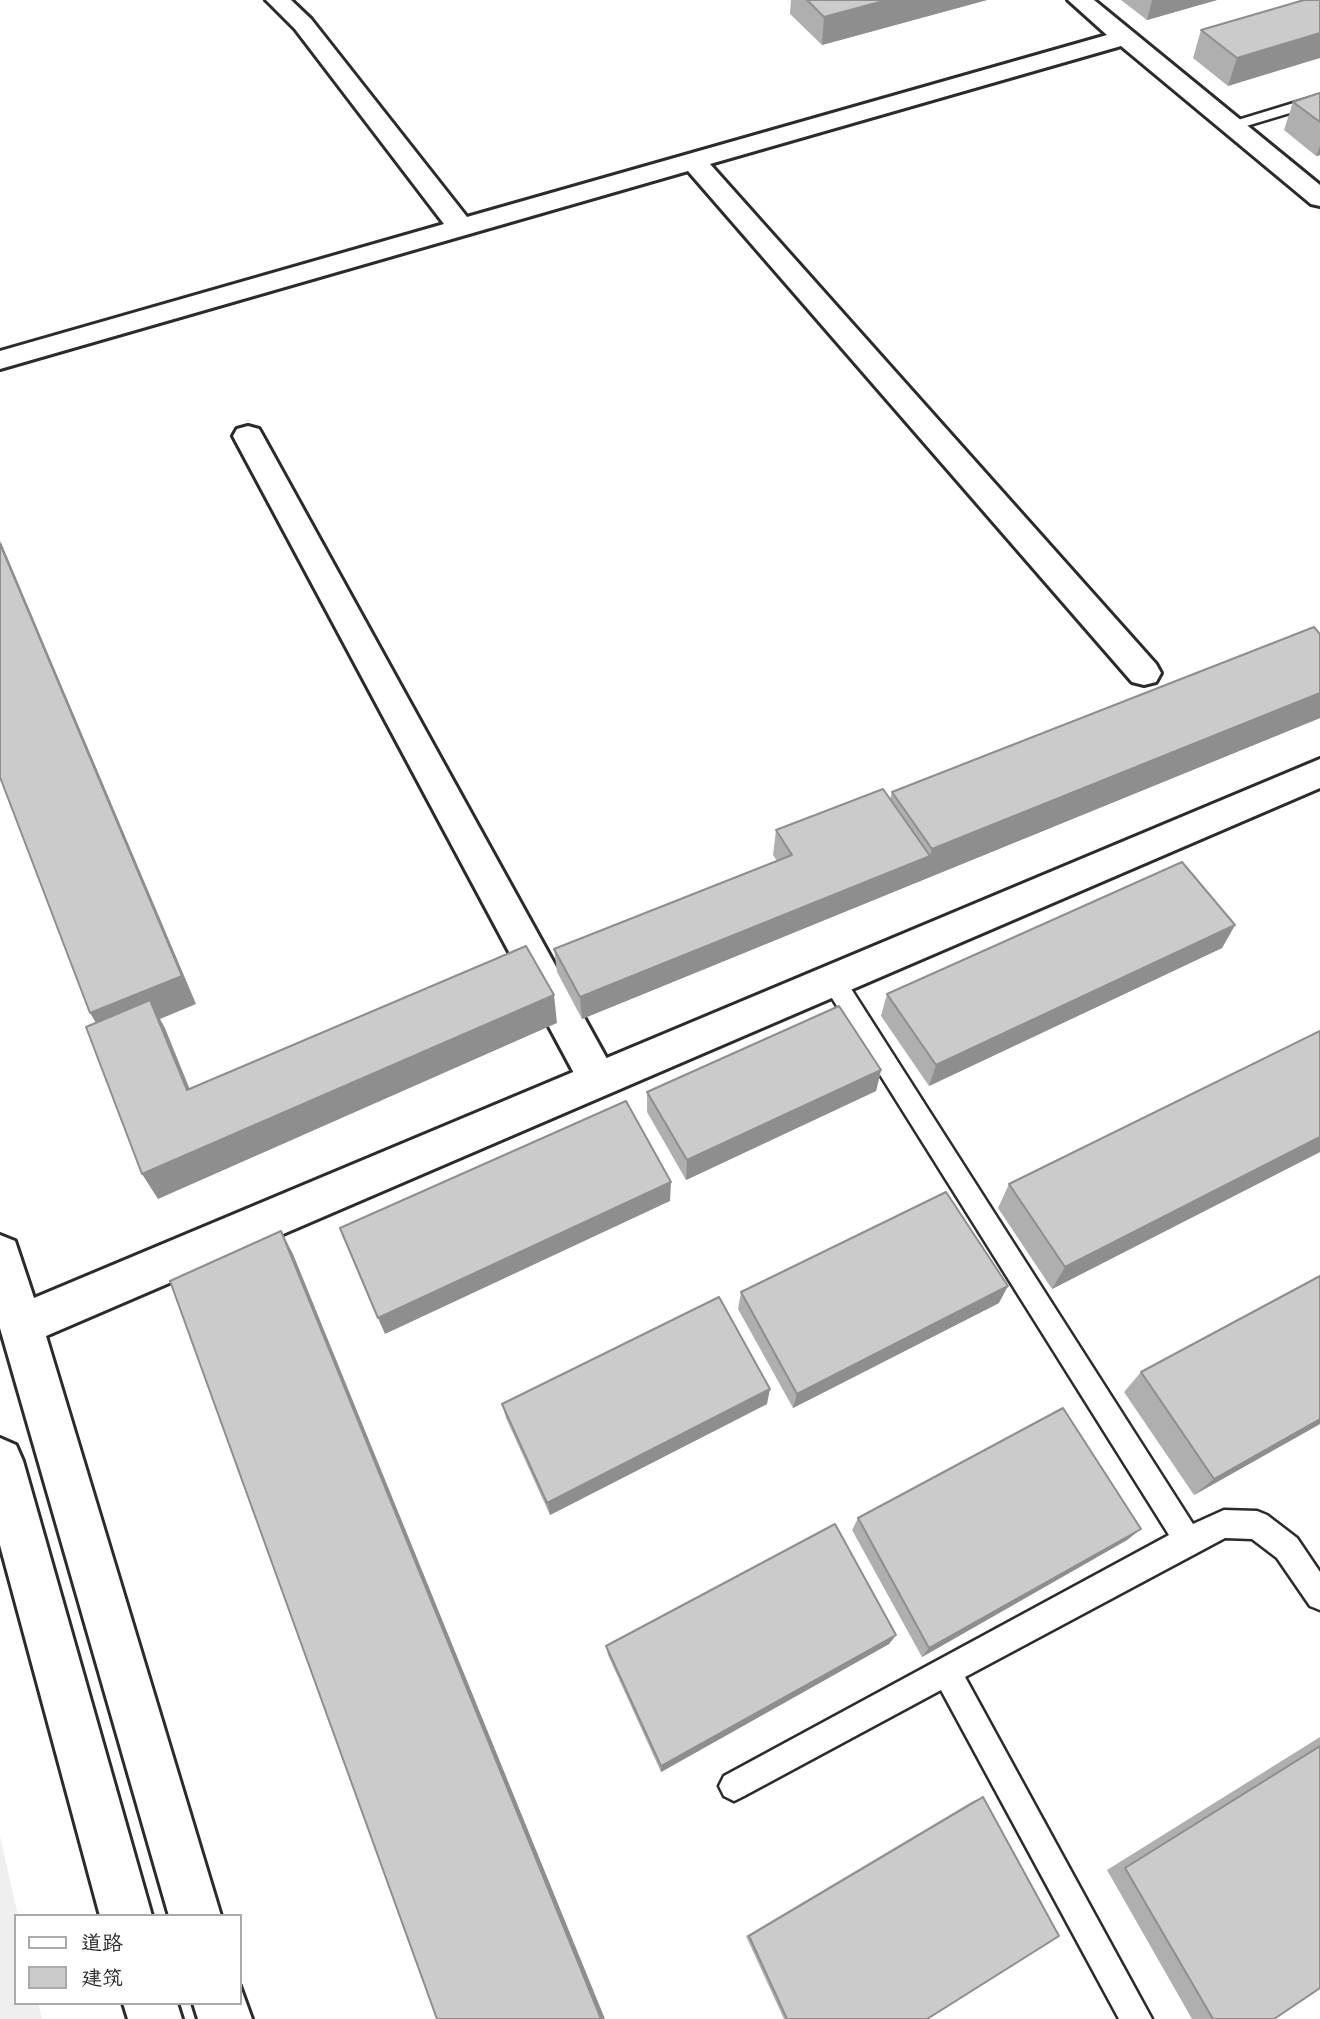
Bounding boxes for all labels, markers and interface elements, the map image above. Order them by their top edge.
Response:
legend [14,1914,242,2005]
text: 道路 [81,1930,123,1957]
text: 建筑 [81,1965,123,1992]

